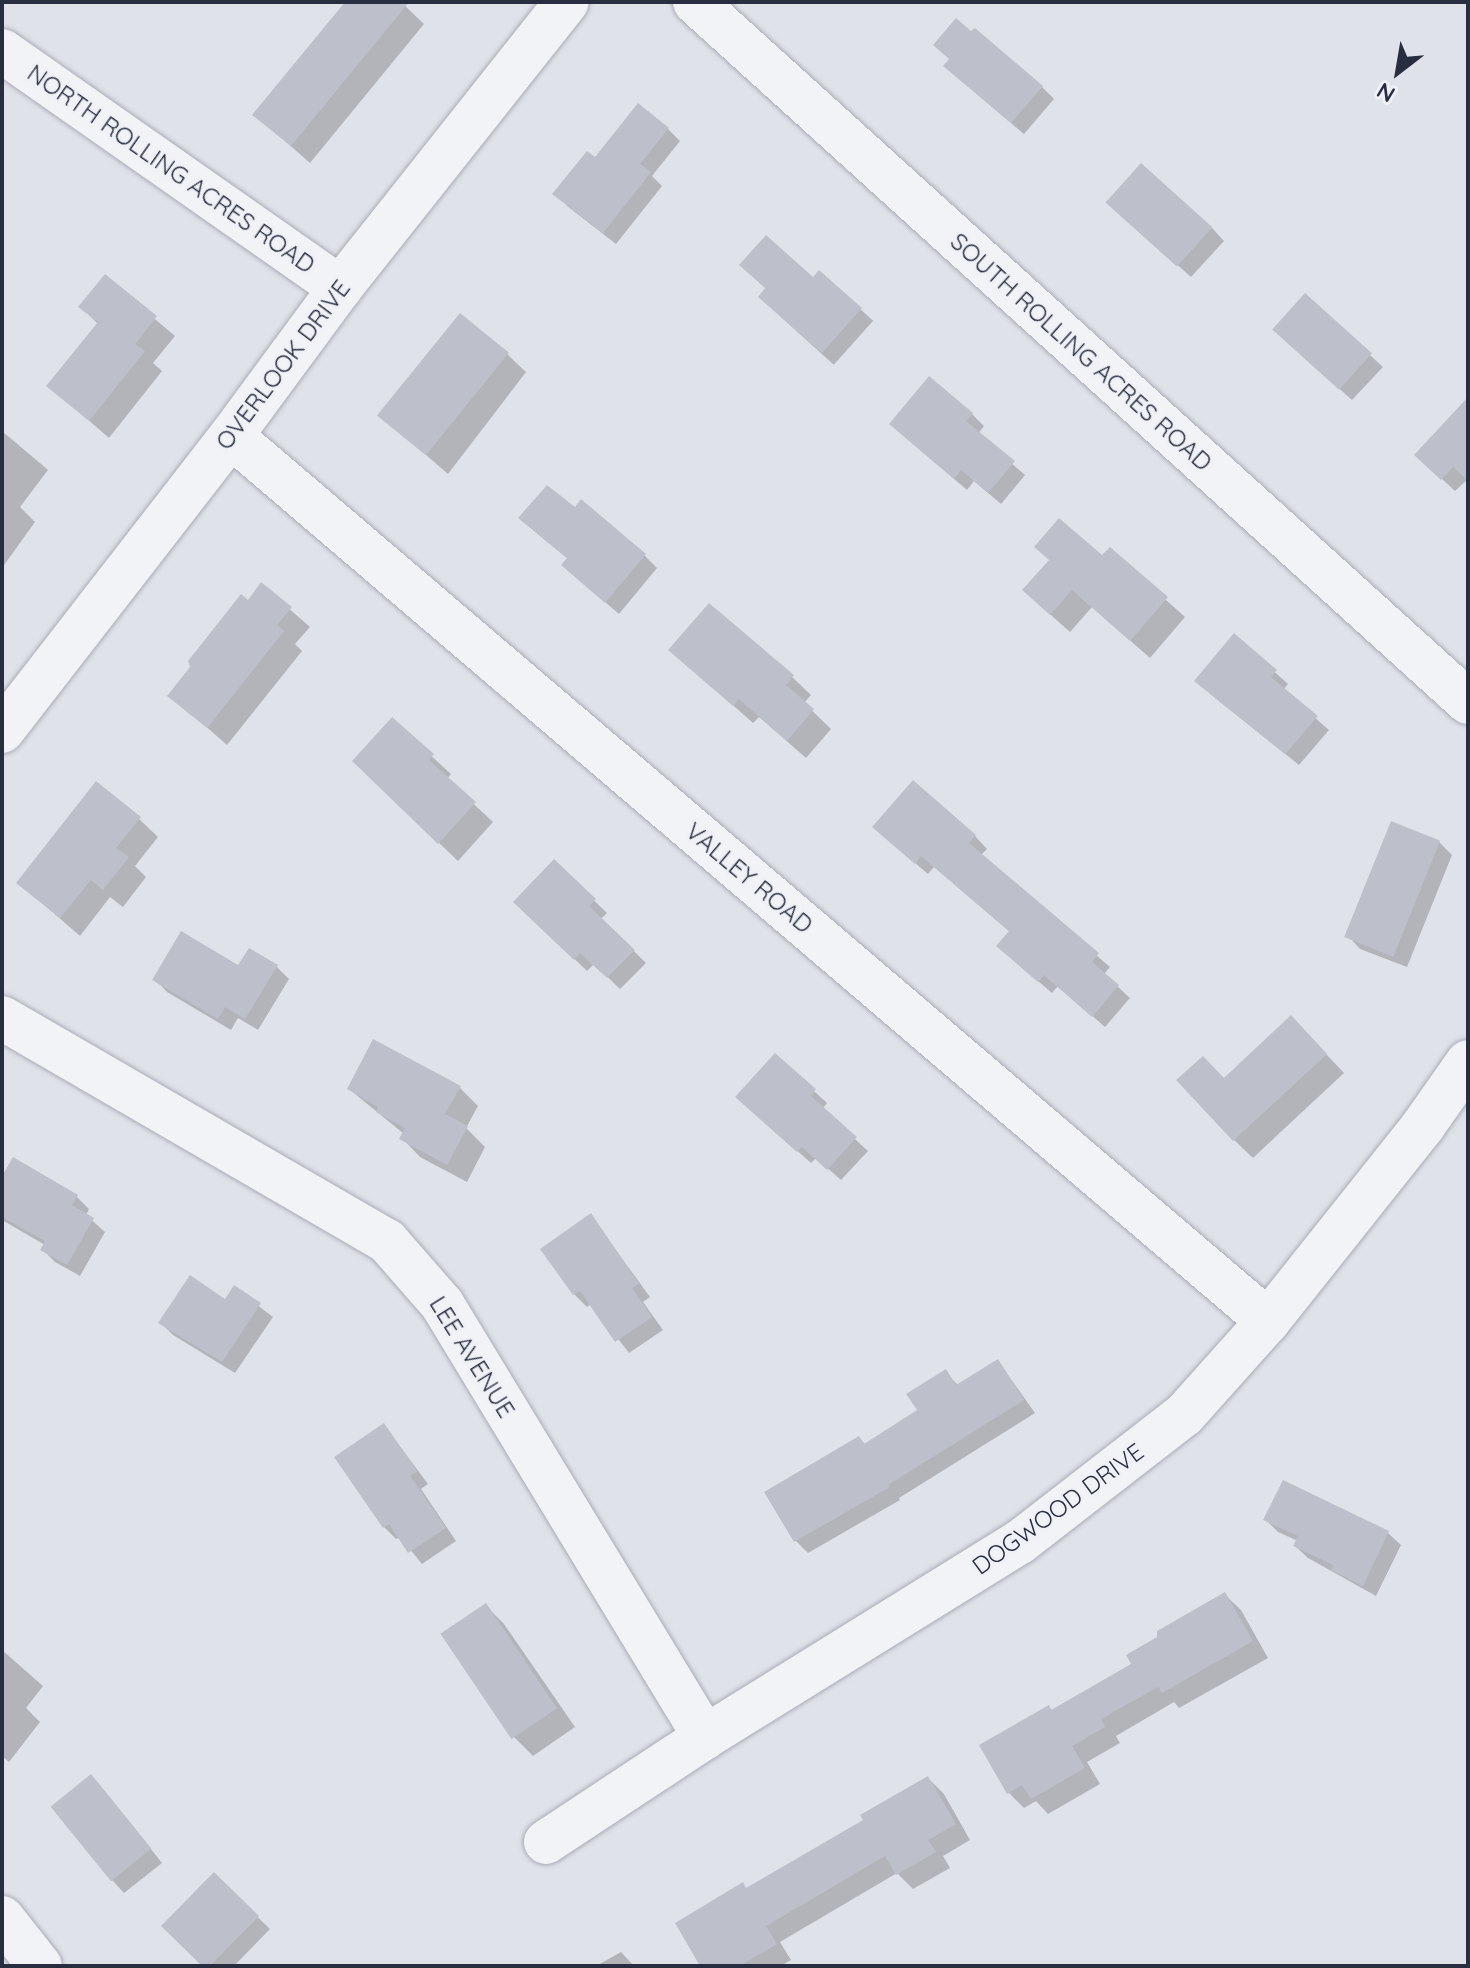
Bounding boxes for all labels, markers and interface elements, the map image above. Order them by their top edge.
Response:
north arrow [1358,32,1438,112]
street label: NORTH ROLLING ACRES ROAD [22,59,320,279]
text: N [1372,76,1400,109]
street label: SOUTH ROLLING ACRES ROAD [944,227,1218,477]
street label: OVERLOOK DRIVE [210,275,356,455]
street label: VALLEY ROAD [680,817,818,939]
street label: LEE AVENUE [423,1291,521,1423]
street label: DOGWOOD DRIVE [967,1437,1149,1581]

